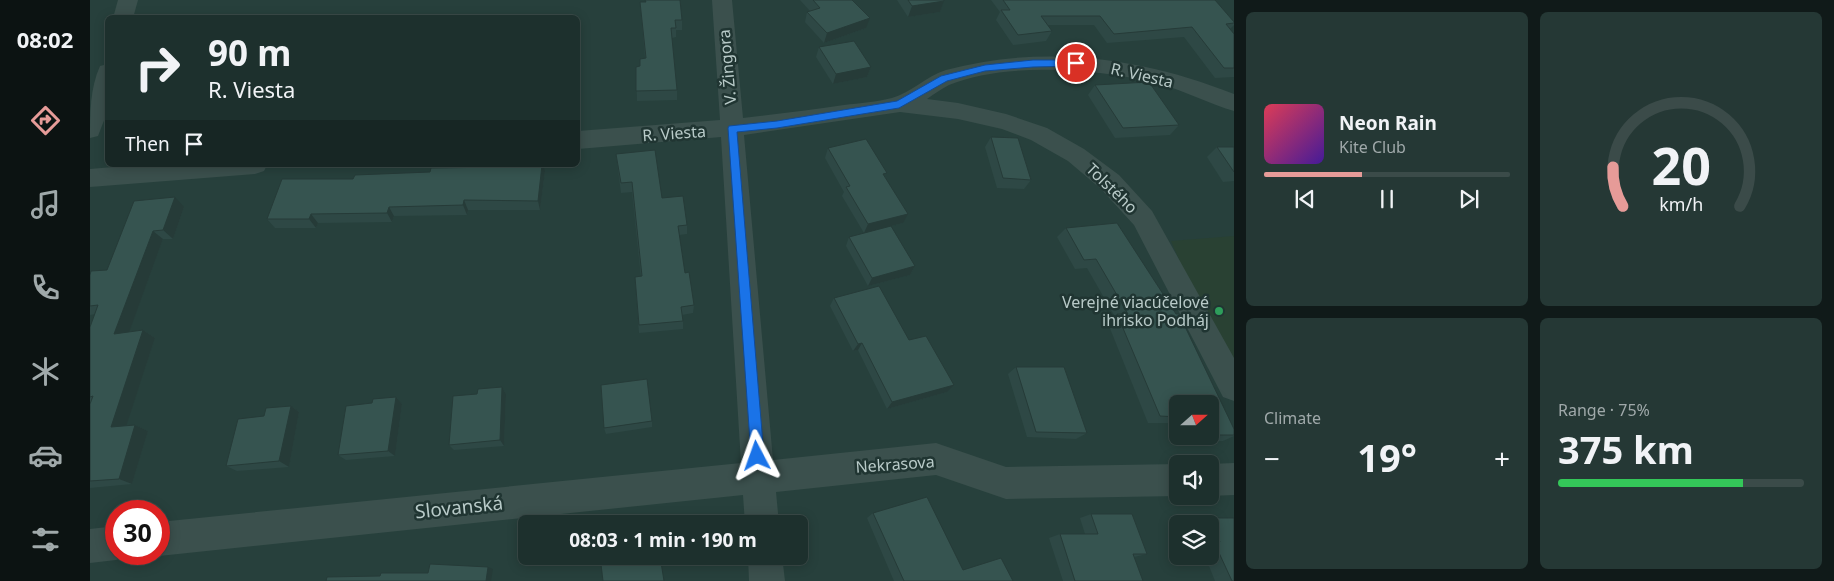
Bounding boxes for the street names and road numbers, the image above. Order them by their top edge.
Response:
street label: V. Žingora [713,29,741,105]
street label: R. Viesta [1109,57,1175,93]
street label: R. Viesta [642,120,706,146]
street label: Tolstého [1081,158,1143,218]
street label: Nekrasova [855,450,935,478]
street label: Slovanská [414,489,504,525]

